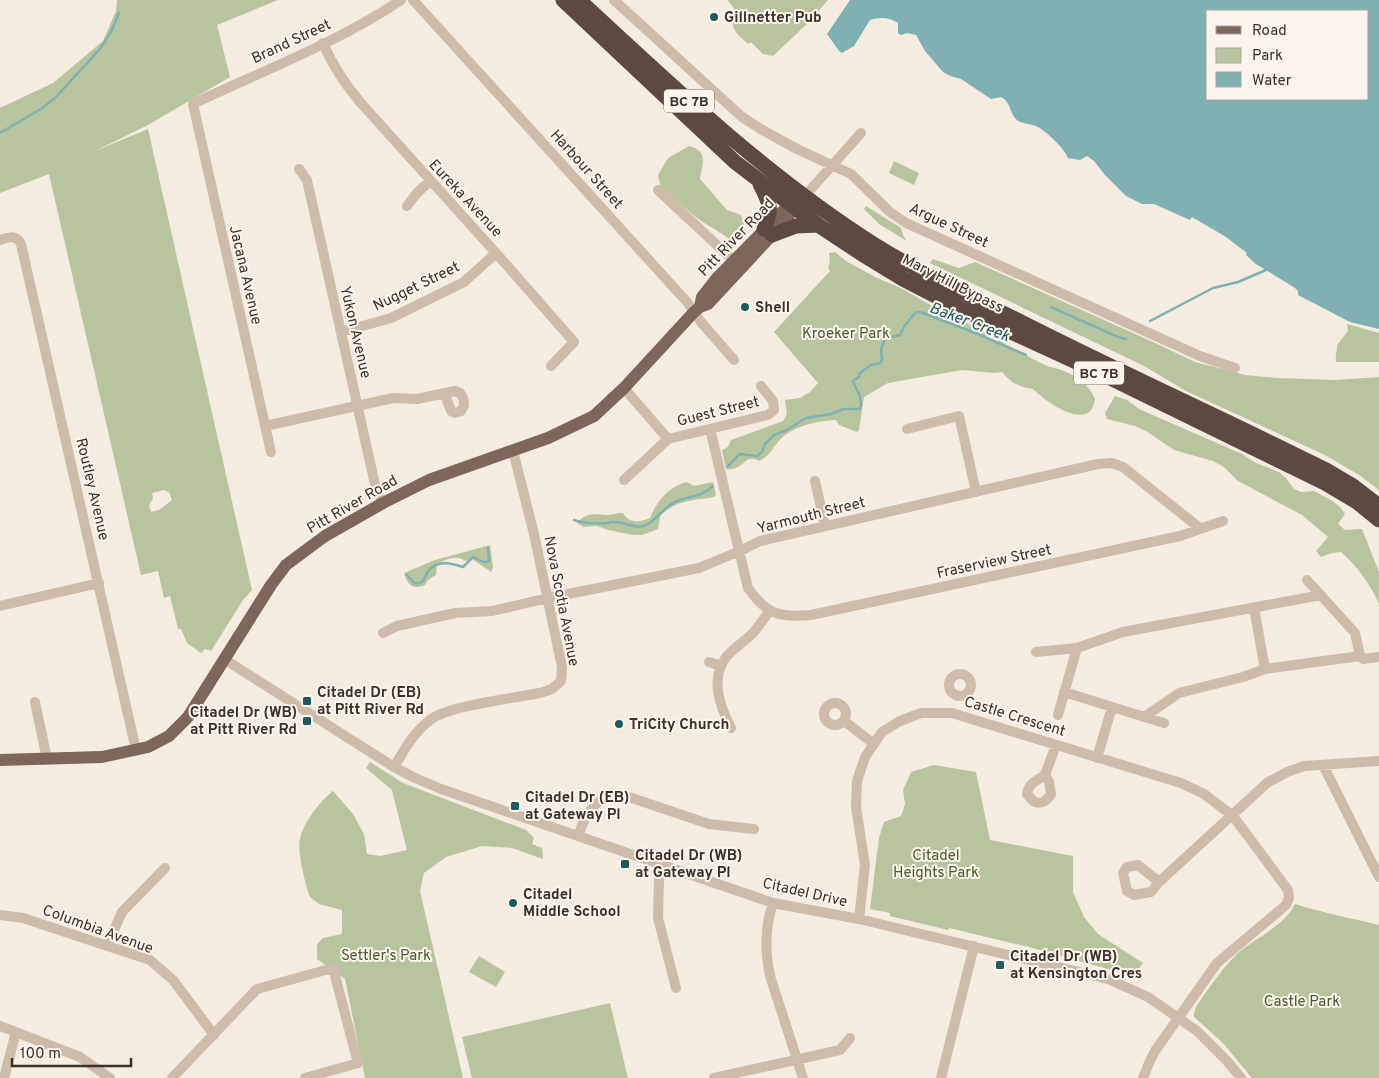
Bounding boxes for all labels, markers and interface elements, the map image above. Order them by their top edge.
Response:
place label: Gillnetter Pub [724,9,822,28]
legend [1206,10,1369,100]
marker: Gillnetter Pub [708,11,720,23]
street label: Brand Street [249,16,334,69]
text: Road [1252,22,1287,41]
text: Park [1252,47,1283,66]
text: Water [1252,72,1292,91]
road number: BC 7B [664,90,714,112]
street label: Harbour Street [545,126,626,214]
street label: Eureka Avenue [424,156,506,242]
street label: Pitt River Road [695,195,779,281]
street label: Argue Street [906,200,991,253]
street label: Jacana Avenue [224,224,265,327]
street label: Mary Hill Bypass [899,251,1006,318]
street label: Nugget Street [370,258,463,317]
street label: Yukon Avenue [335,284,374,380]
water label: Baker Creek [926,298,1013,348]
place label: Shell [755,299,790,318]
marker: Shell [739,301,751,313]
park label: Kroeker Park [802,325,890,344]
road number: BC 7B [1074,362,1124,384]
street label: Guest Street [675,393,761,432]
street label: Routley Avenue [71,436,113,542]
street label: Pitt River Road [304,472,401,539]
street label: Yarmouth Street [755,494,867,539]
street label: Nova Scotia Avenue [539,534,582,668]
street label: Fraserview Street [935,541,1053,584]
place label: Citadel Dr (EB) at Pitt River Rd [317,684,424,720]
street label: Castle Crescent [962,693,1068,742]
marker: Citadel Dr (EB) at Pitt River Rd [301,695,313,707]
place label: Citadel Dr (WB) at Pitt River Rd [190,704,297,740]
marker: Citadel Dr (WB) at Pitt River Rd [301,715,313,727]
place label: TriCity Church [629,716,729,735]
marker: TriCity Church [613,718,625,730]
place label: Citadel Dr (EB) at Gateway Pl [525,789,629,825]
marker: Citadel Dr (EB) at Gateway Pl [509,800,521,812]
place label: Citadel Dr (WB) at Gateway Pl [635,847,742,883]
park label: Citadel Heights Park [893,847,979,883]
marker: Citadel Dr (WB) at Gateway Pl [619,858,631,870]
street label: Citadel Drive [760,874,849,912]
place label: Citadel Middle School [523,886,621,922]
marker: Citadel Middle School [507,897,519,909]
street label: Columbia Avenue [39,902,155,959]
park label: Settler's Park [341,947,431,966]
place label: Citadel Dr (WB) at Kensington Cres [1010,948,1142,984]
marker: Citadel Dr (WB) at Kensington Cres [994,959,1006,971]
park label: Castle Park [1264,993,1340,1012]
scale bar [12,1036,131,1068]
text: 100 m [20,1045,61,1064]

